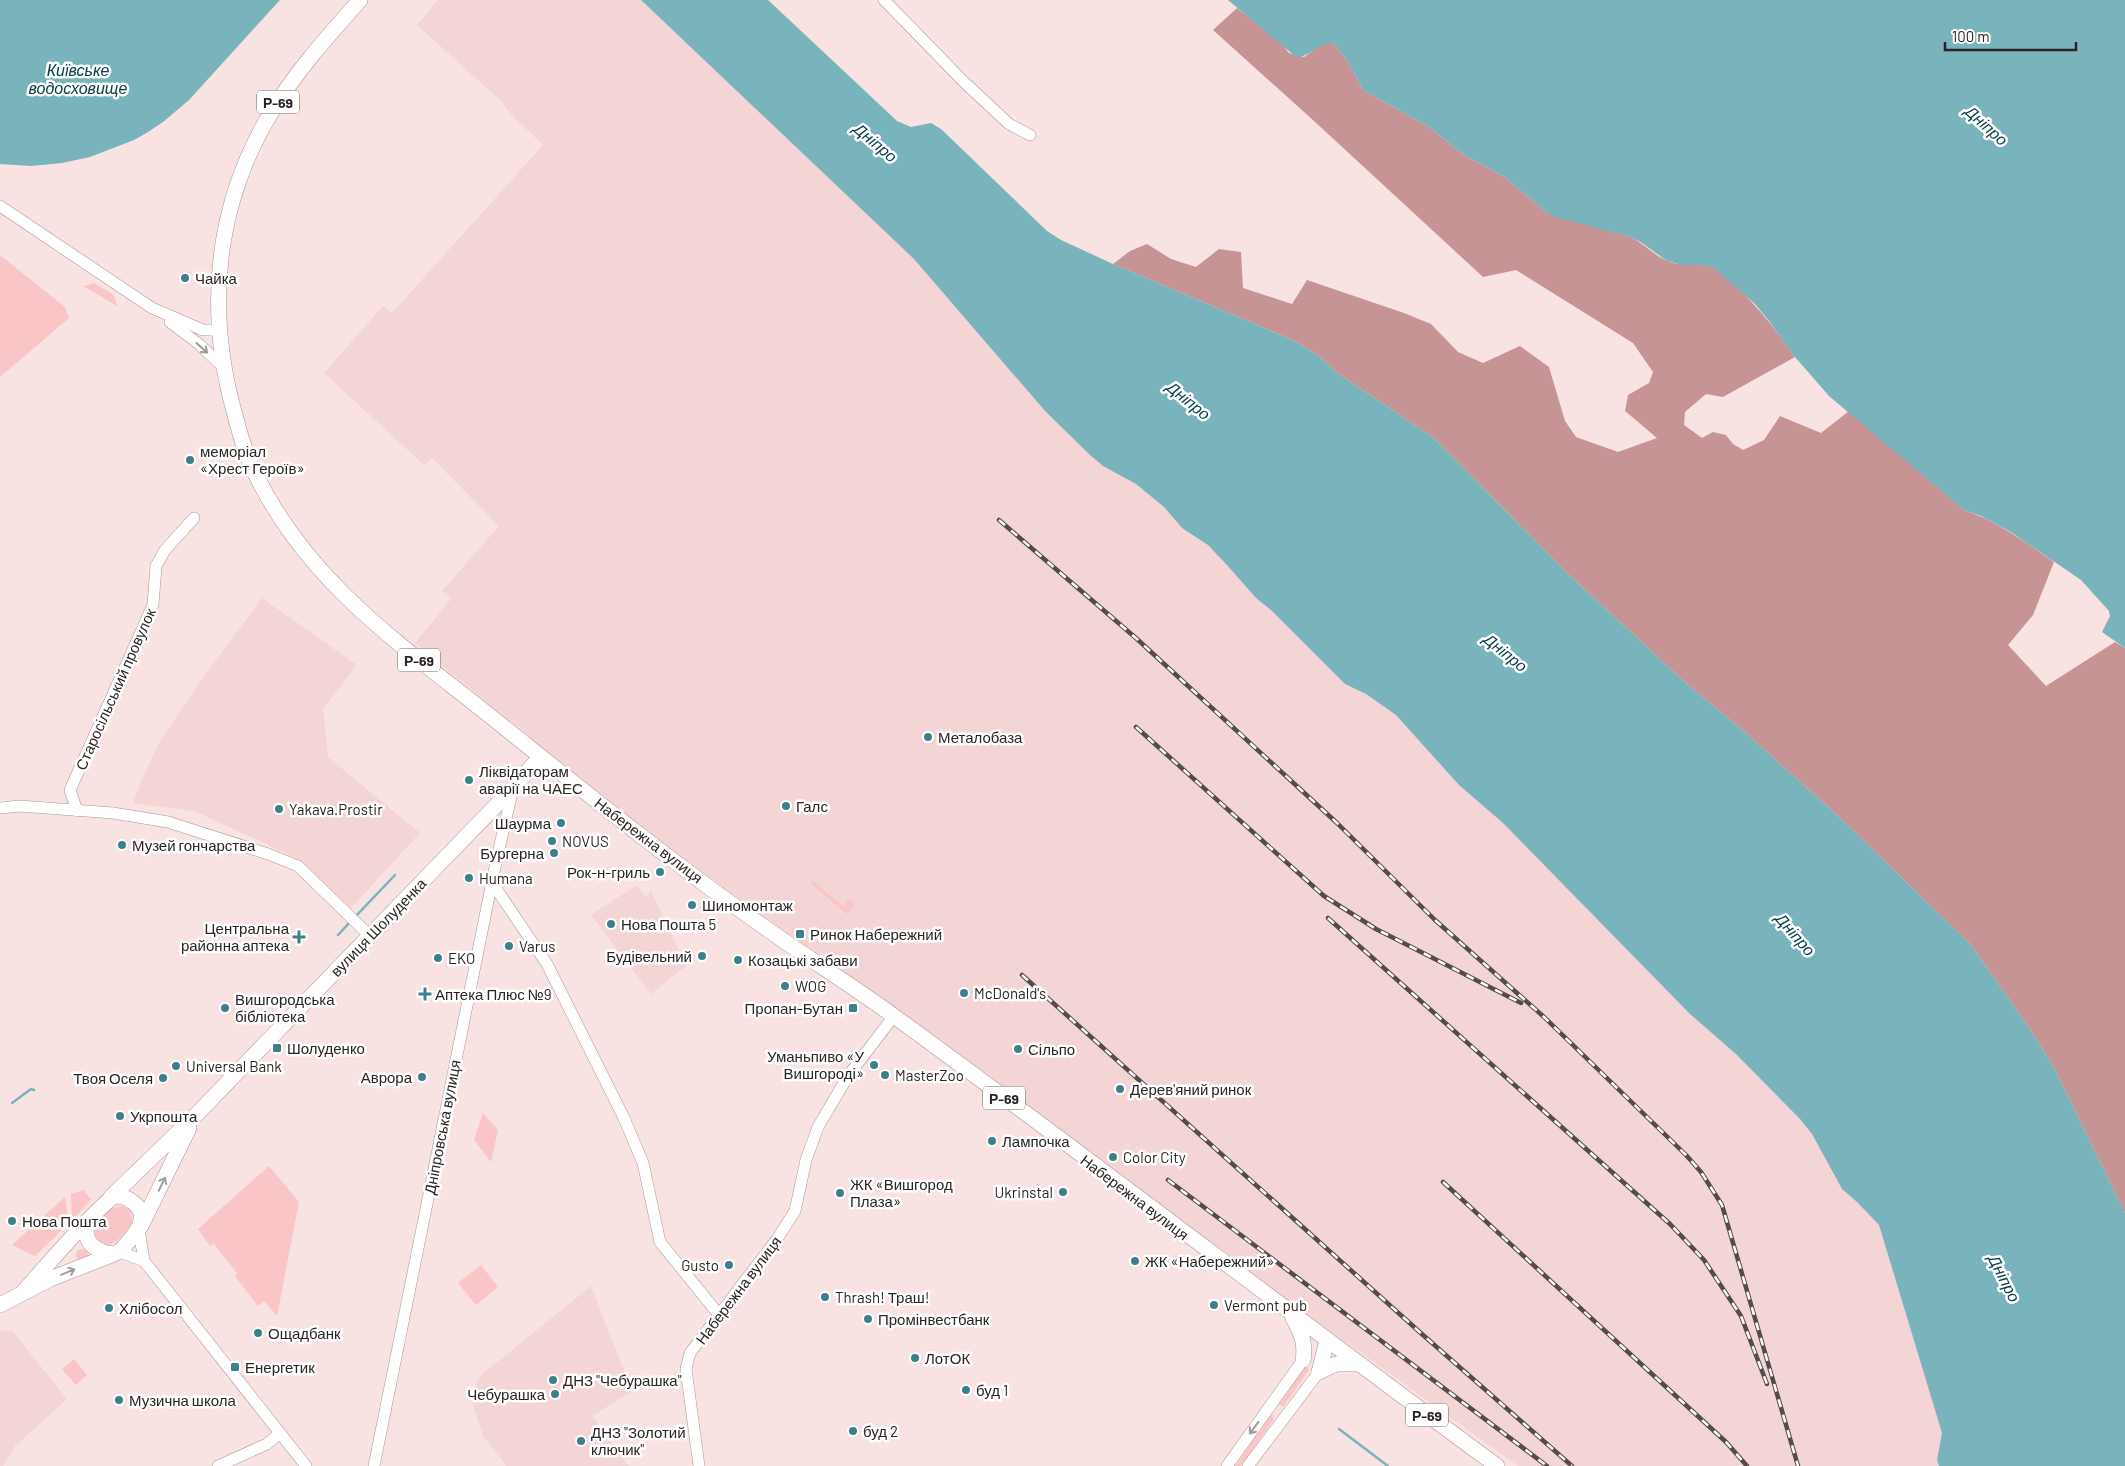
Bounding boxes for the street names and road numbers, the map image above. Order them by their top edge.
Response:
road number: Р-69 [257,90,299,114]
street label: Старосільський провулок [71,605,159,773]
road number: Р-69 [398,648,440,672]
street label: Набережна вулиця [591,793,707,887]
street label: вулиця Шолуденка [326,874,430,980]
street label: Дніпровська вулиця [420,1058,464,1196]
road number: Р-69 [983,1086,1025,1110]
street label: Набережна вулиця [1077,1150,1193,1244]
street label: Набережна вулиця [691,1232,785,1348]
road number: Р-69 [1406,1404,1448,1426]

